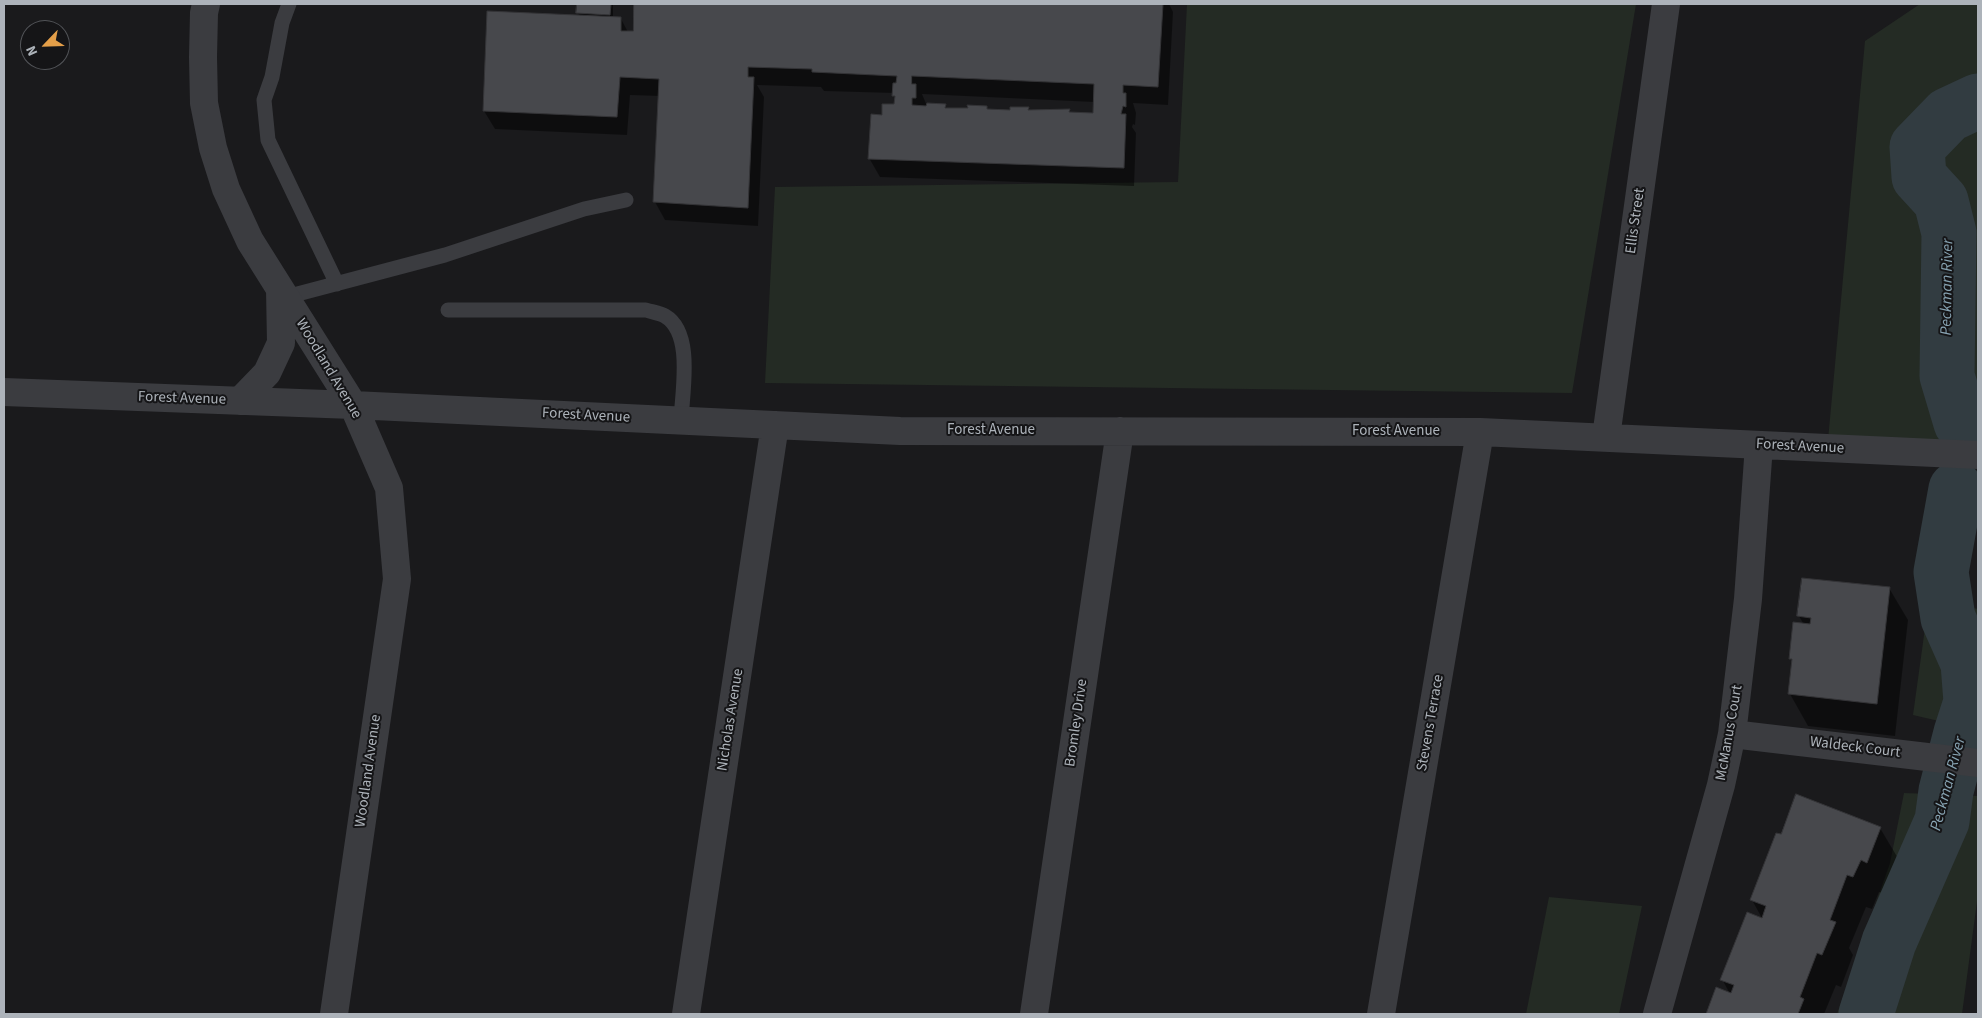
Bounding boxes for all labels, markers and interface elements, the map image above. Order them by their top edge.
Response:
north arrow [20,20,70,70]
text: N [21,42,43,59]
street label: Ellis Street [1622,187,1650,255]
water label: Peckman River [1938,238,1958,336]
street label: Woodland Avenue [291,316,365,422]
street label: Forest Avenue [138,388,226,410]
street label: Forest Avenue [542,405,630,427]
street label: Forest Avenue [947,422,1035,440]
street label: Forest Avenue [1352,423,1440,441]
street label: Forest Avenue [1756,436,1844,458]
street label: Nicholas Avenue [714,668,748,772]
street label: Stevens Terrace [1414,673,1448,773]
street label: Bromley Drive [1062,678,1092,768]
street label: McManus Court [1713,684,1747,782]
street label: Woodland Avenue [352,714,386,828]
street label: Waldeck Court [1809,734,1901,762]
water label: Peckman River [1927,735,1971,833]

